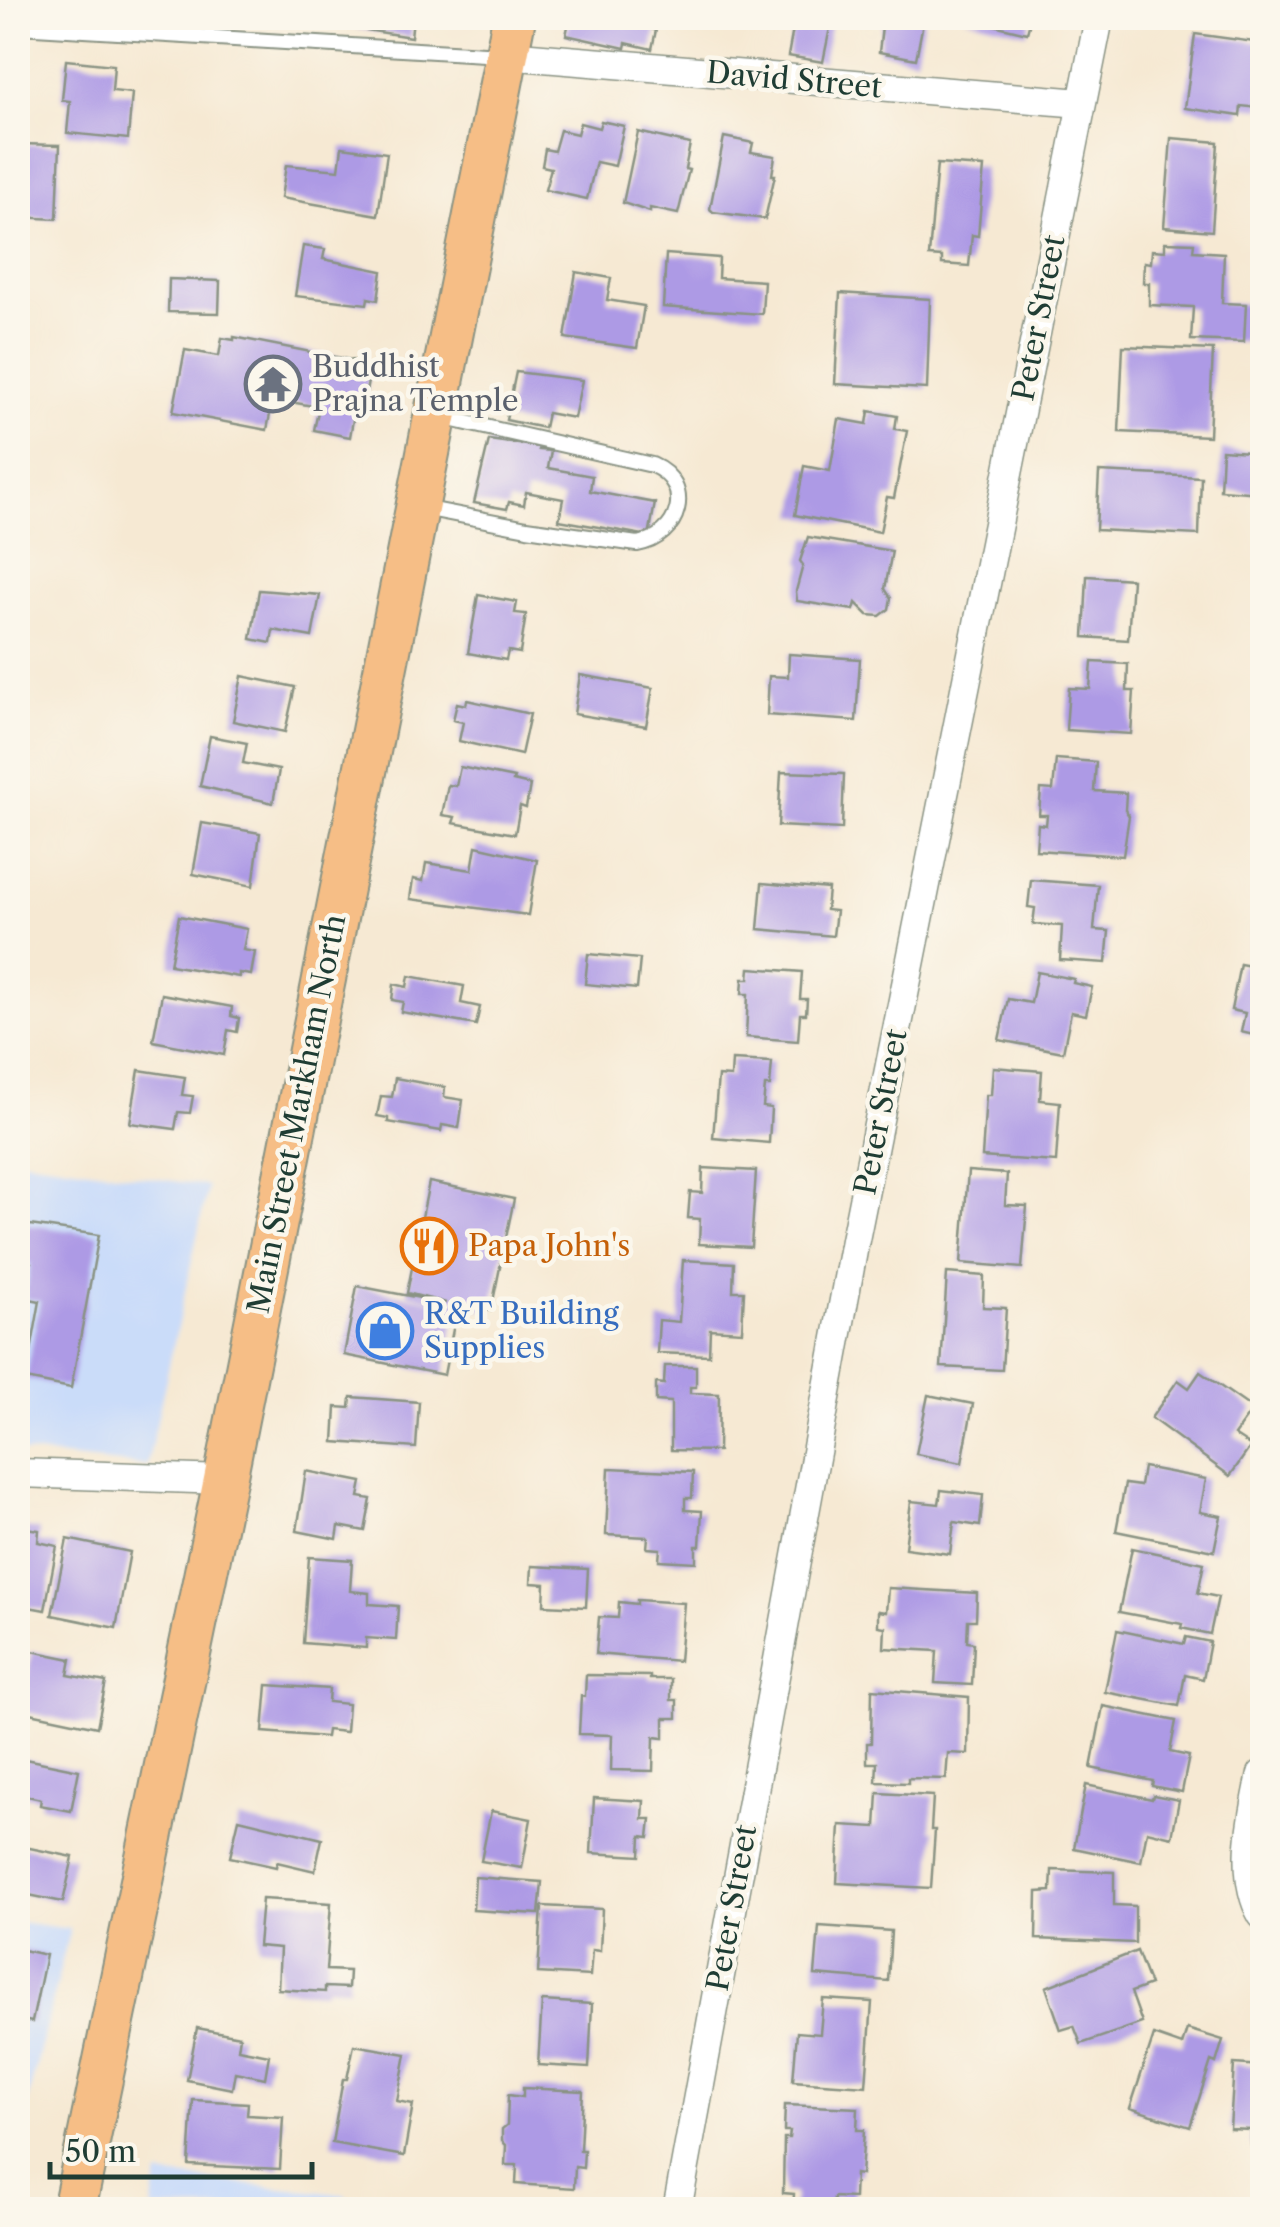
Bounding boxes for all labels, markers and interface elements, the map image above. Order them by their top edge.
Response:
street label: David Street [705,53,884,106]
street label: Peter Street [1004,231,1073,404]
place label: Buddhist Prajna Temple [312,348,519,419]
temple icon: Buddhist Prajna Temple [243,354,303,414]
street label: Main Street Markham North [240,911,353,1317]
street label: Peter Street [846,1025,915,1198]
restaurant icon: Papa John's [399,1216,459,1276]
place label: Papa John's [468,1227,630,1264]
place label: R&T Building Supplies [424,1295,619,1366]
shop icon: R&T Building Supplies [355,1301,415,1361]
street label: Peter Street [699,1821,764,1994]
scale bar [50,2117,312,2179]
text: 50 m [65,2133,136,2170]

